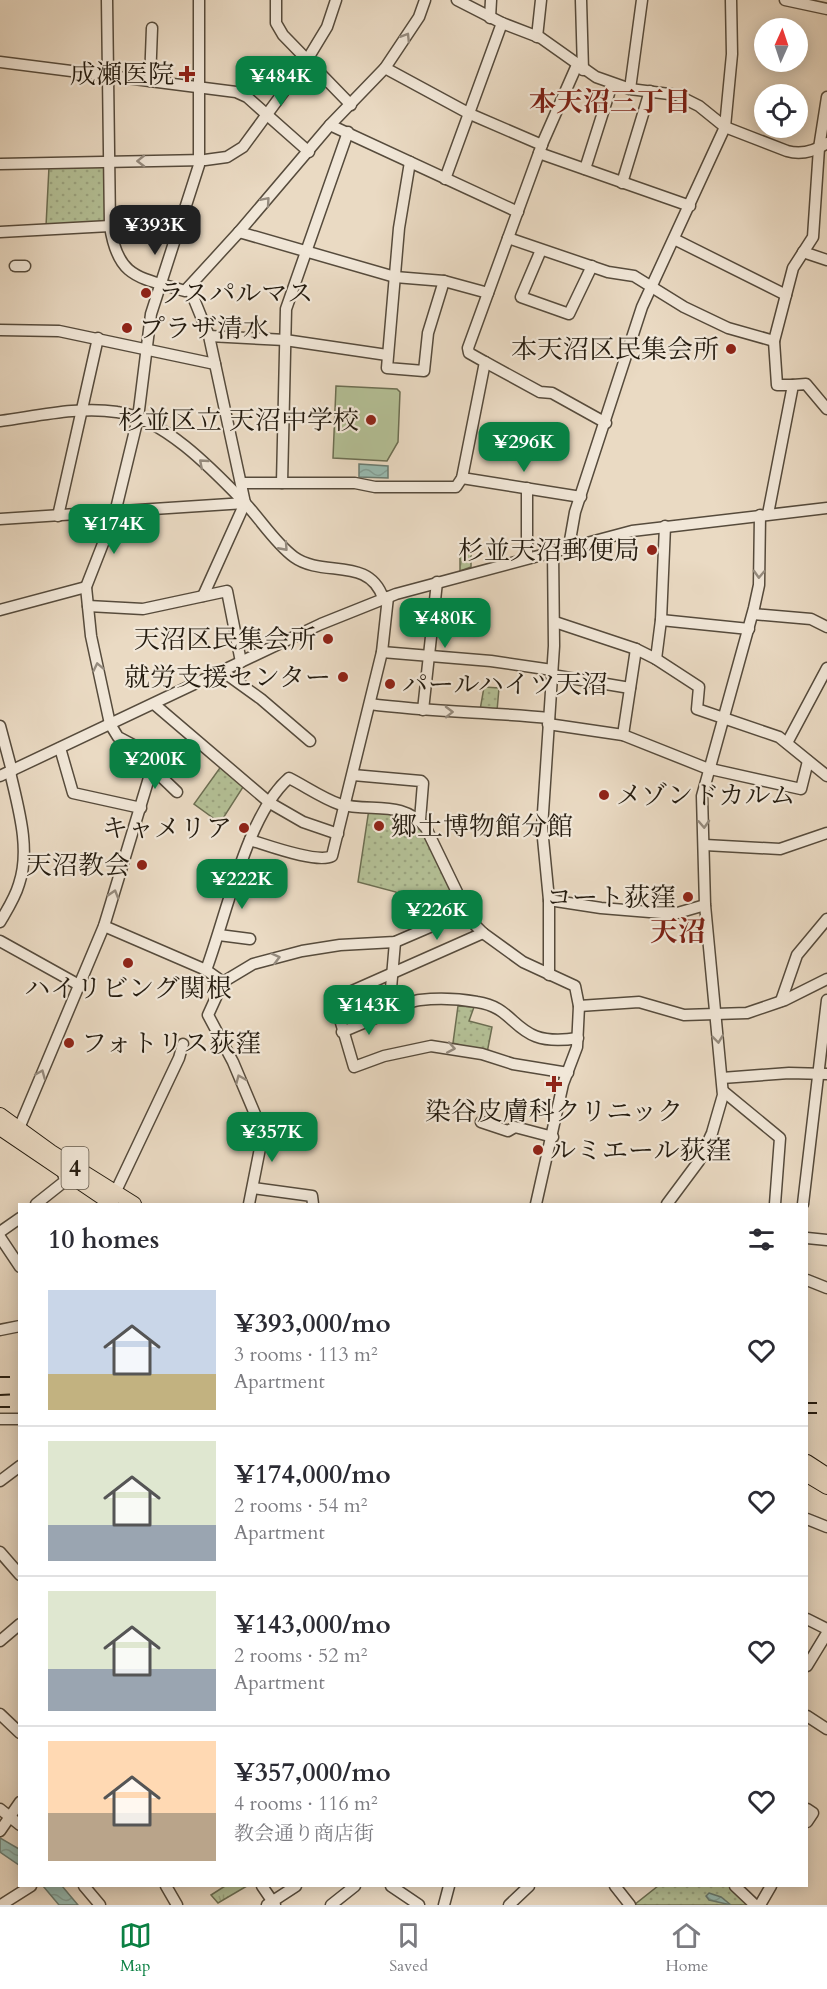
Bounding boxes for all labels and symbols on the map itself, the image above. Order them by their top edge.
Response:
north arrow [754,18,808,72]
one-way arrow [399,33,411,43]
pin: ¥484K [239,56,323,107]
place label: 成瀬医院 [70,57,174,92]
marker: 成瀬医院 [178,65,196,83]
district label: 本天沼三丁目 [529,84,691,121]
one-way arrow [137,155,146,167]
one-way arrow [259,197,270,208]
pin: ¥393K [113,205,197,256]
place label: ラスパルマス [158,276,313,311]
marker: ラスパルマス [139,286,153,300]
place label: プラザ清水 [139,311,269,346]
marker: プラザ清水 [120,321,134,335]
place label: 本天沼区民集会所 [511,332,719,367]
marker: 本天沼区民集会所 [724,342,738,356]
place label: 杉並区立 天沼中学校 [118,403,359,438]
marker: 杉並区立 天沼中学校 [364,413,378,427]
pin: ¥296K [482,422,566,473]
one-way arrow [199,459,210,470]
pin: ¥174K [72,504,156,555]
place label: 杉並天沼郵便局 [458,533,640,568]
one-way arrow [277,540,288,551]
marker: 杉並天沼郵便局 [645,543,659,557]
one-way arrow [753,569,766,578]
pin: ¥480K [403,598,487,649]
place label: 天沼区民集会所 [134,622,316,657]
marker: 天沼区民集会所 [321,632,335,646]
place label: 就労支援センター [124,660,331,695]
one-way arrow [92,663,105,673]
place label: パールハイツ天沼 [402,667,608,702]
marker: 就労支援センター [336,670,350,684]
marker: パールハイツ天沼 [383,677,397,691]
one-way arrow [444,706,453,718]
pin: ¥200K [113,739,197,790]
place label: メゾンドカルム [616,778,795,813]
marker: メゾンドカルム [597,788,611,802]
place label: 郷土博物館分館 [391,809,573,844]
place label: キャメリア [102,811,232,846]
marker: 郷土博物館分館 [372,819,386,833]
one-way arrow [697,820,710,829]
marker: キャメリア [237,821,251,835]
place label: 天沼教会 [26,848,130,883]
marker: 天沼教会 [135,858,149,872]
pin: ¥222K [200,859,284,910]
place label: コート荻窪 [546,880,676,915]
one-way arrow [107,889,119,900]
pin: ¥226K [395,890,479,941]
marker: コート荻窪 [681,890,695,904]
district label: 天沼 [650,913,706,951]
one-way arrow [270,953,280,965]
marker: ハイリビング関根 [121,956,135,970]
place label: ハイリビング関根 [24,971,232,1006]
pin: ¥143K [327,985,411,1036]
place label: フォトリス荻窪 [81,1026,261,1061]
one-way arrow [712,1035,724,1044]
marker: フォトリス荻窪 [62,1036,76,1050]
one-way arrow [446,1041,456,1054]
one-way arrow [34,1069,46,1080]
one-way arrow [236,1075,248,1086]
marker: 染谷皮膚科クリニック [545,1075,563,1093]
place label: 染谷皮膚科クリニック [425,1094,683,1129]
pin: ¥357K [230,1112,314,1163]
place label: ルミエール荻窪 [550,1133,731,1168]
marker: ルミエール荻窪 [531,1143,545,1157]
road number: 4 [62,1147,88,1189]

